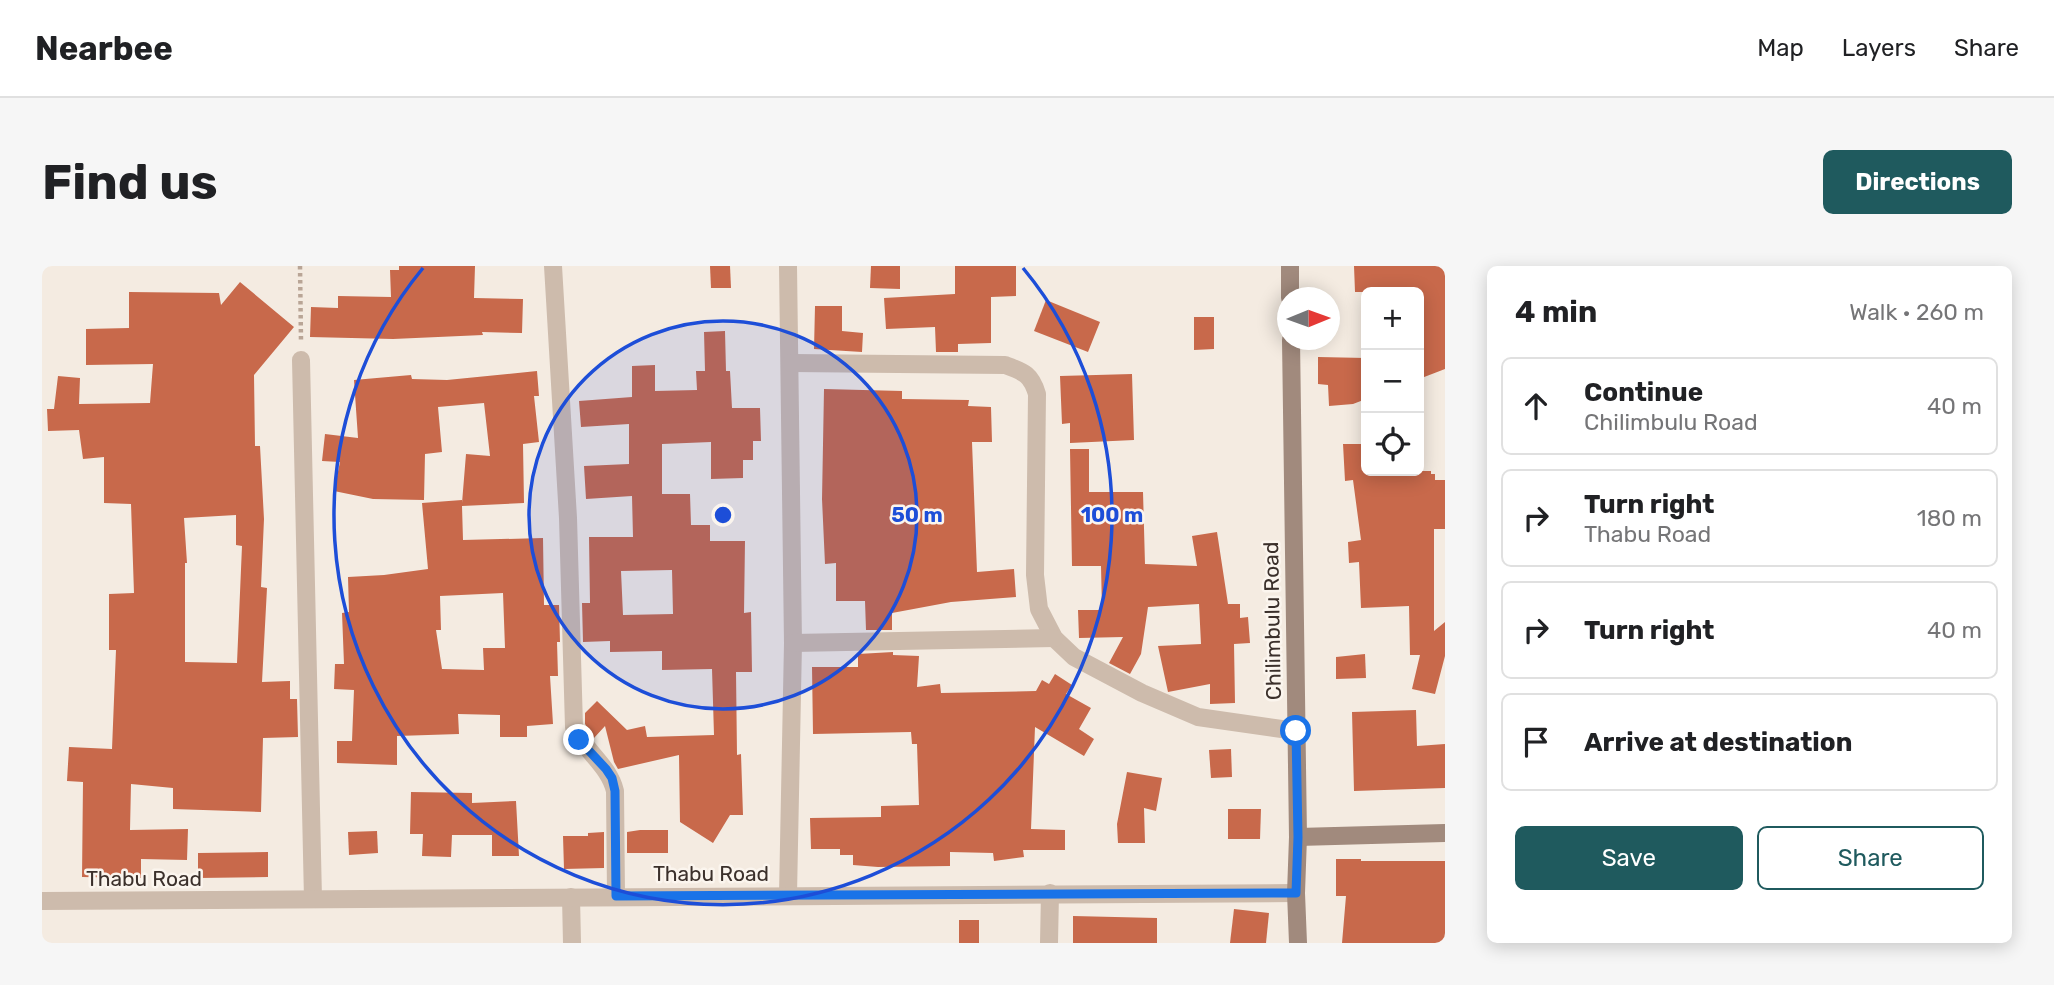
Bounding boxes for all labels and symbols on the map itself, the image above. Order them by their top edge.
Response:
north arrow [1277,287,1340,350]
text: 50 m [891,502,943,527]
text: 100 m [1081,502,1143,527]
centre of rings [711,503,735,527]
street label: Chilimbulu Road [1258,542,1286,700]
route start [1280,715,1311,746]
route end [563,724,594,755]
street label: Thabu Road [653,861,769,886]
street label: Thabu Road [86,866,202,891]

